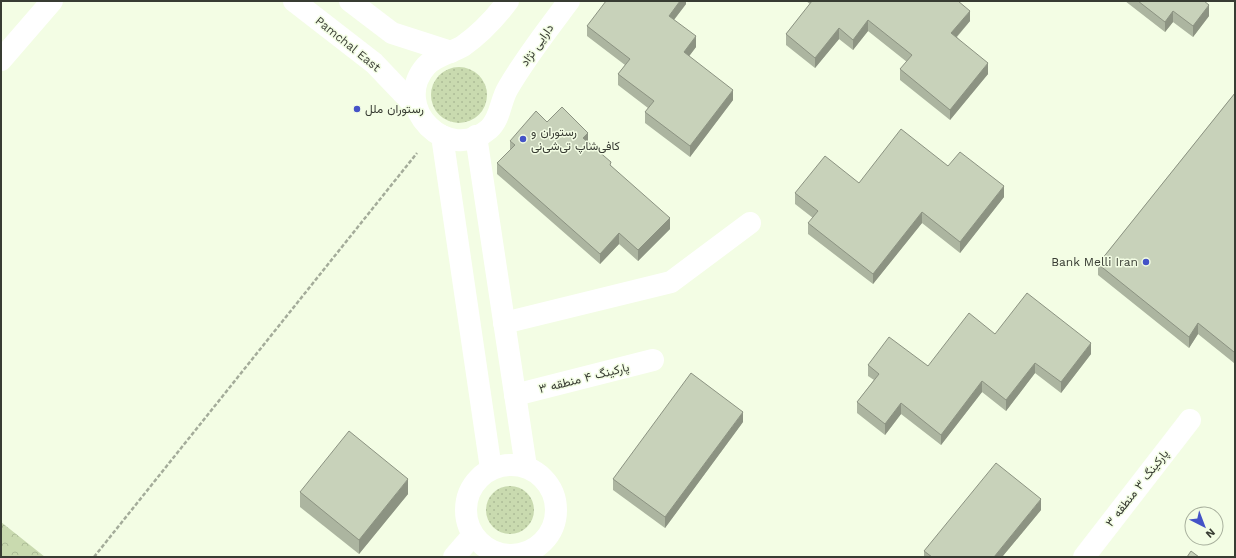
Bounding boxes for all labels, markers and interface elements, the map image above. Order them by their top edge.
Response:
street label: Pamchal East [313,14,383,74]
street label: دارایی نژاد [518,21,557,69]
place label: رستوران ملل [365,102,424,117]
marker: رستوران ملل [352,104,362,114]
place label: رستوران و کافی‌شاپ تی‌شی‌نی [531,125,620,154]
marker: رستوران و کافی‌شاپ تی‌شی‌نی [518,134,528,144]
place label: Bank Melli Iran [1051,255,1138,269]
marker: Bank Melli Iran [1141,257,1151,267]
street label: پارکینگ ۴ منطقه ۳ [537,360,631,397]
street label: پارکینگ ۳ منطقه ۳ [1103,447,1172,530]
north arrow [1184,506,1224,546]
text: N [1203,526,1218,541]

